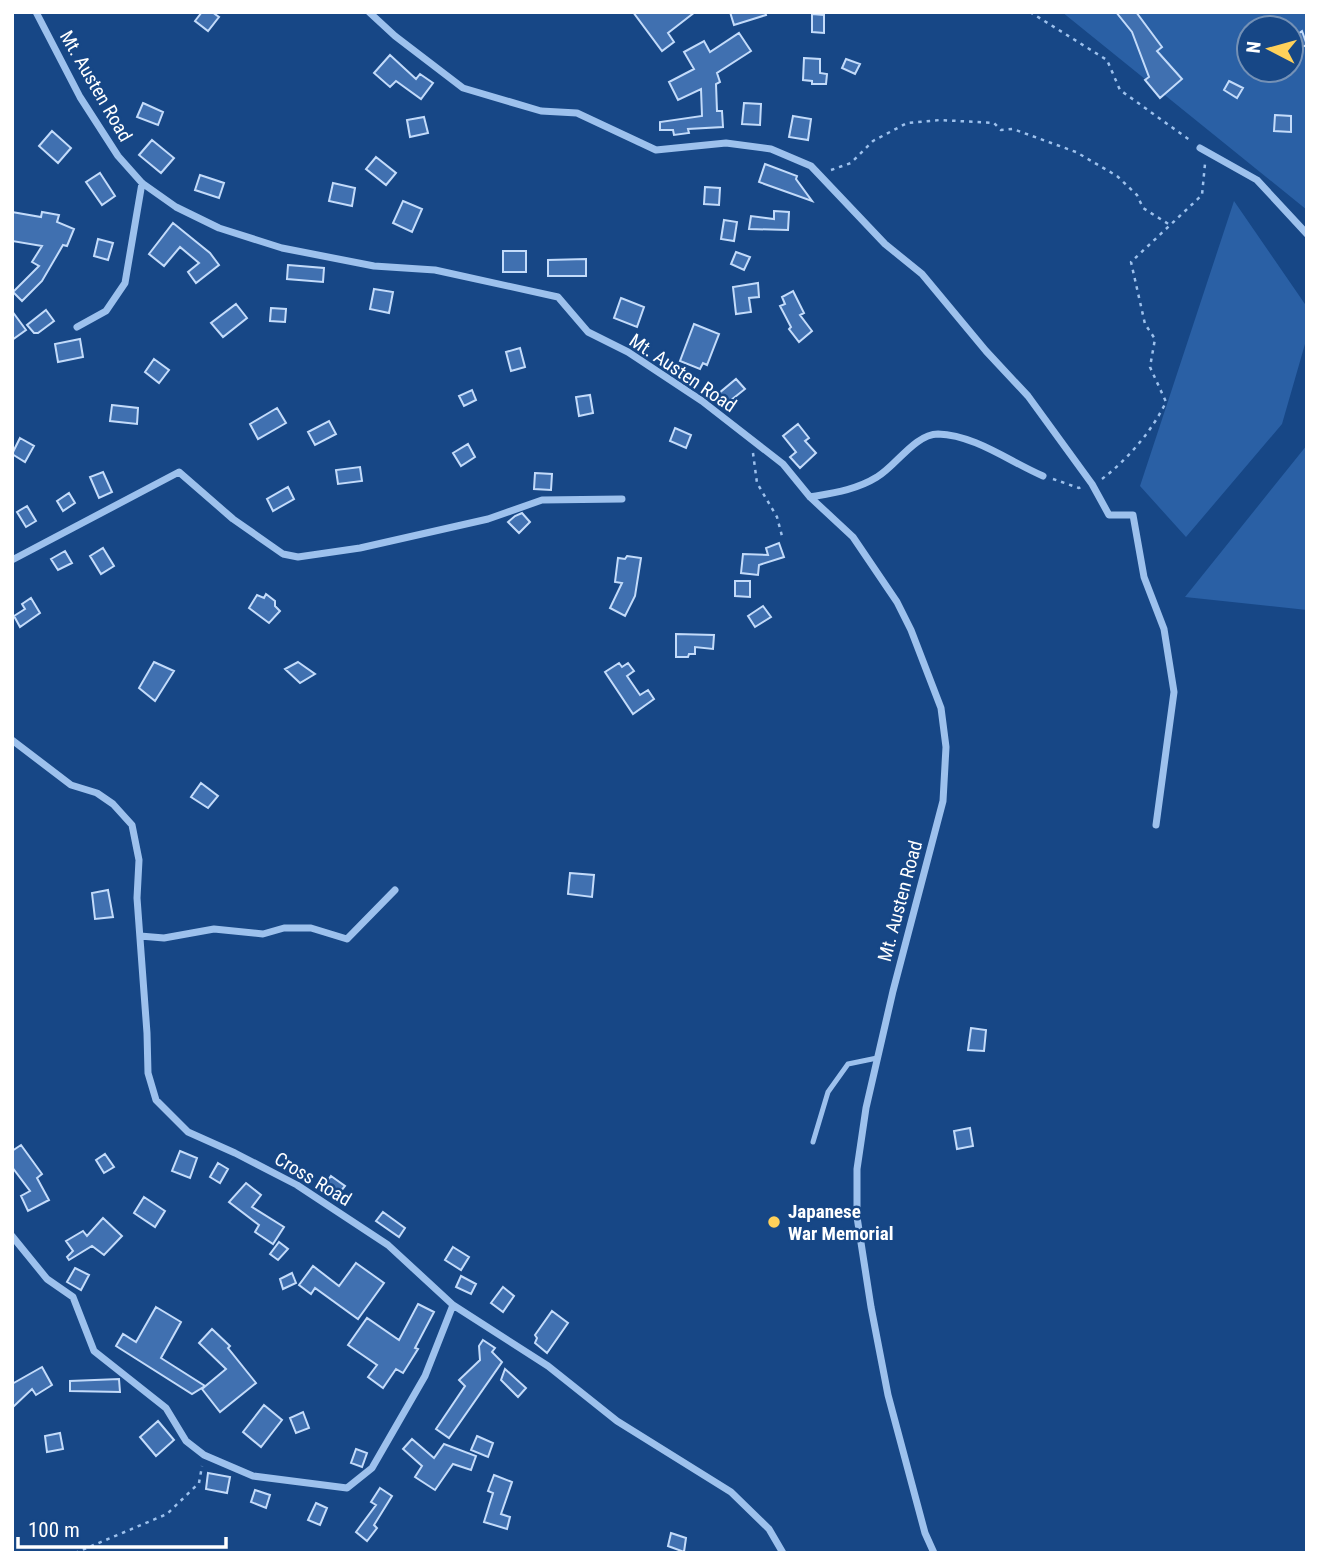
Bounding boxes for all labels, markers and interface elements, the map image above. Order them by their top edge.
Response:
north arrow [1235,14,1305,84]
street label: Mt. Austen Road [55,26,137,146]
text: N [1242,40,1266,54]
street label: Mt. Austen Road [625,329,741,417]
street label: Mt. Austen Road [873,838,927,964]
street label: Cross Road [270,1147,356,1211]
place label: Japanese War Memorial [788,1200,893,1245]
marker: Japanese War Memorial [766,1214,782,1230]
scale bar [18,1506,226,1550]
text: 100 m [28,1518,80,1542]

